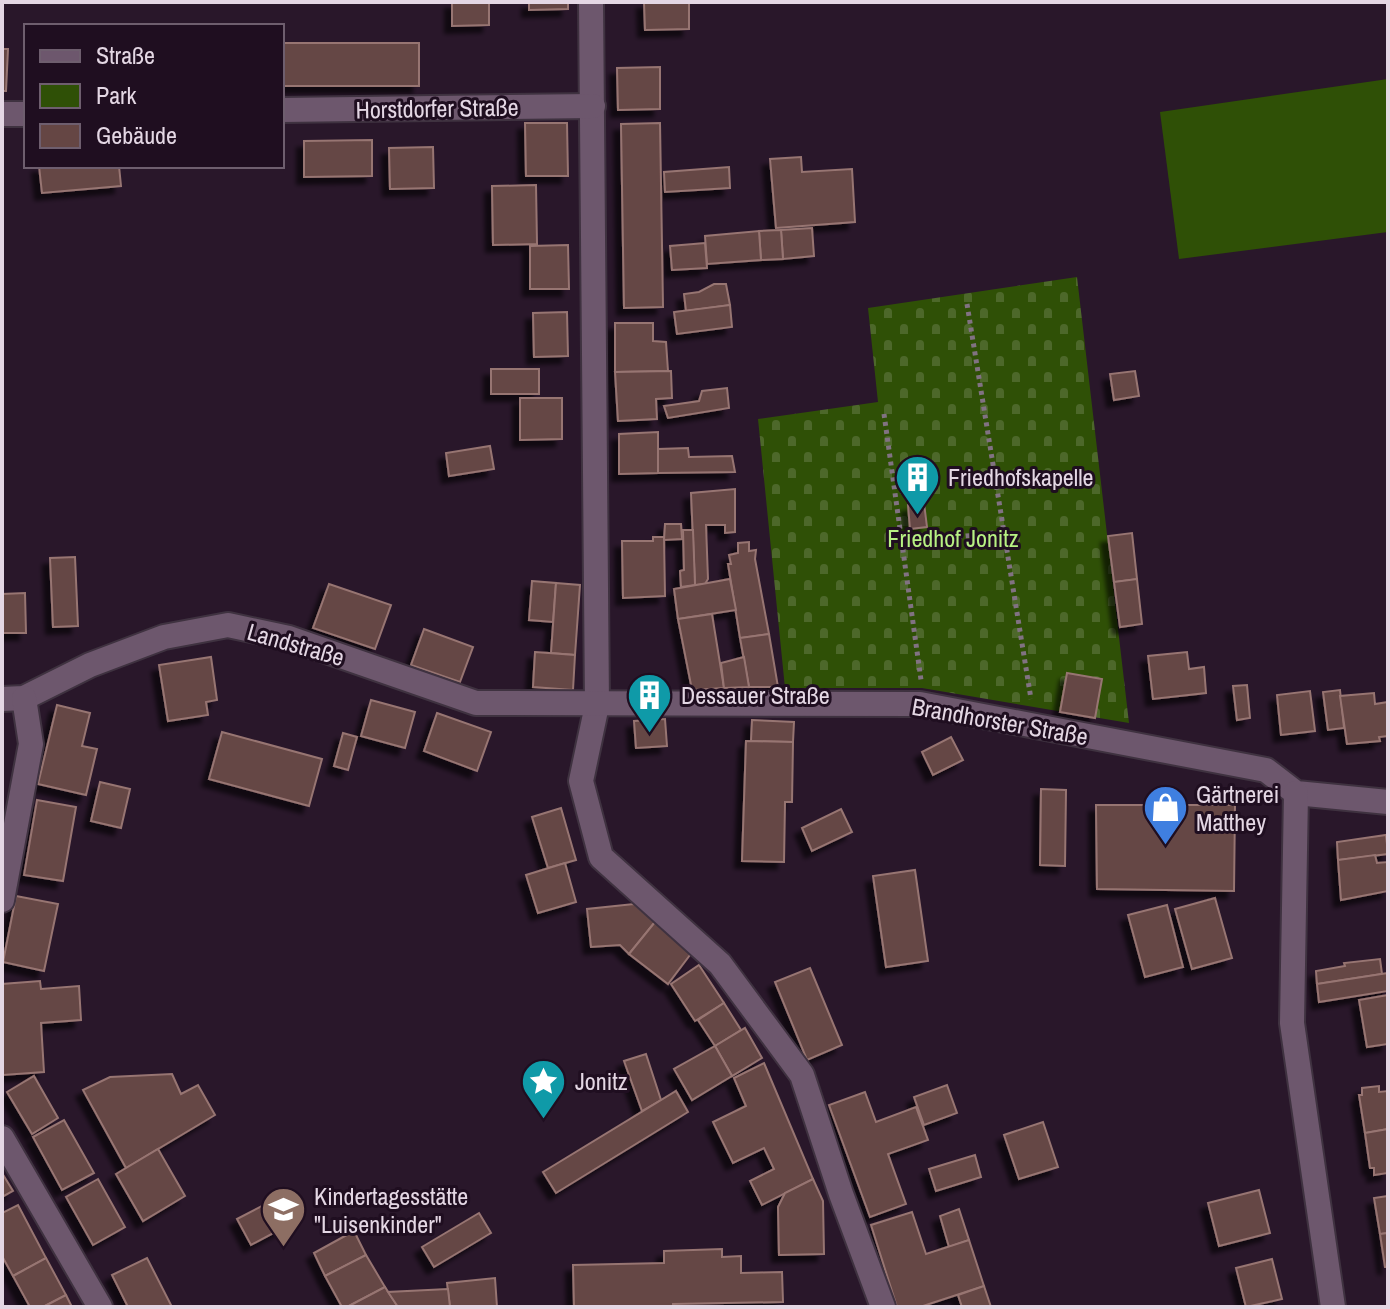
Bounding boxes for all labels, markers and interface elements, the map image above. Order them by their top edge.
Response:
legend [24,24,284,168]
text: Straße [96,39,155,71]
text: Park [96,79,137,111]
street label: Horstdorfer Straße [355,91,519,125]
text: Gebäude [96,119,177,151]
building icon: Friedhofskapelle [893,453,941,516]
place label: Friedhofskapelle [948,461,1094,493]
park label: Friedhof Jonitz [887,522,1019,554]
street label: Landstraße [244,615,348,673]
building icon: Dessauer Straße [626,671,674,734]
place label: Dessauer Straße [681,679,830,711]
street label: Brandhorster Straße [909,690,1091,752]
place label: Gärtnerei Matthey [1196,778,1279,838]
shop icon: Gärtnerei Matthey [1141,784,1189,847]
place icon: Jonitz [520,1057,568,1120]
place label: Jonitz [575,1065,628,1097]
place label: Kindertagesstätte "Luisenkinder" [314,1180,468,1240]
school or university icon: Kindertagesstätte "Luisenkinder" [259,1186,307,1249]

